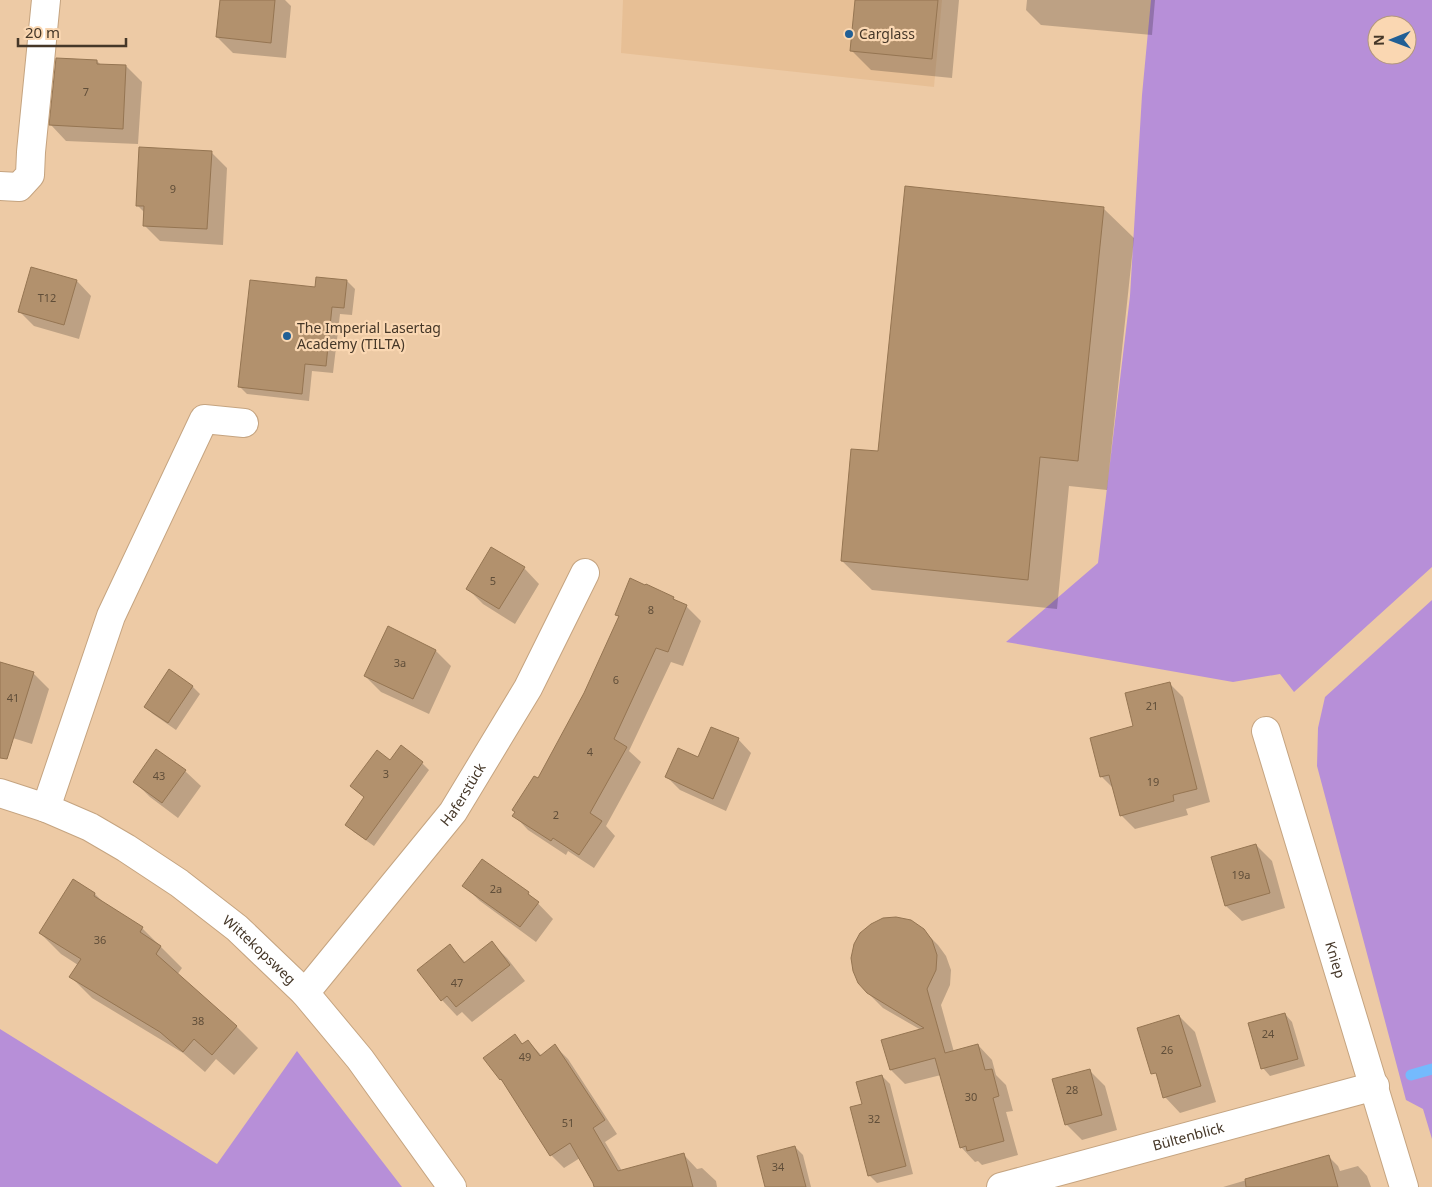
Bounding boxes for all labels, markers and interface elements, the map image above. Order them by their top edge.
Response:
scale bar [18,15,125,47]
north arrow [1367,15,1417,65]
text: 20 m [25,22,60,42]
place label: Carglass [859,24,915,43]
marker: Carglass [843,28,855,40]
text: N [1369,34,1388,46]
house number: 7 [83,84,89,99]
house number: 9 [170,181,176,196]
house number: T12 [38,290,56,305]
place label: The Imperial Lasertag Academy (TILTA) [297,318,441,353]
marker: The Imperial Lasertag Academy (TILTA) [281,330,293,342]
house number: 5 [490,573,496,588]
house number: 8 [648,602,654,617]
house number: 3a [394,655,406,670]
house number: 6 [613,672,619,687]
house number: 41 [7,690,19,705]
house number: 21 [1146,698,1158,713]
house number: 4 [587,744,594,759]
street label: Haferstück [435,759,490,830]
house number: 3 [383,766,389,781]
house number: 43 [153,768,165,783]
house number: 19 [1147,774,1159,789]
house number: 2 [553,807,559,822]
house number: 19a [1232,867,1250,882]
house number: 2a [490,881,502,896]
street label: Wittekopsweg [219,910,300,988]
house number: 36 [94,932,106,947]
street label: Kniep [1321,939,1350,980]
house number: 47 [451,975,463,990]
house number: 38 [192,1013,204,1028]
house number: 24 [1262,1026,1275,1041]
house number: 26 [1161,1042,1173,1057]
house number: 49 [519,1049,531,1064]
house number: 28 [1066,1082,1078,1097]
house number: 30 [965,1089,977,1104]
house number: 32 [868,1111,880,1126]
house number: 51 [562,1115,574,1130]
street label: Bültenblick [1150,1117,1226,1155]
house number: 34 [772,1159,785,1174]

